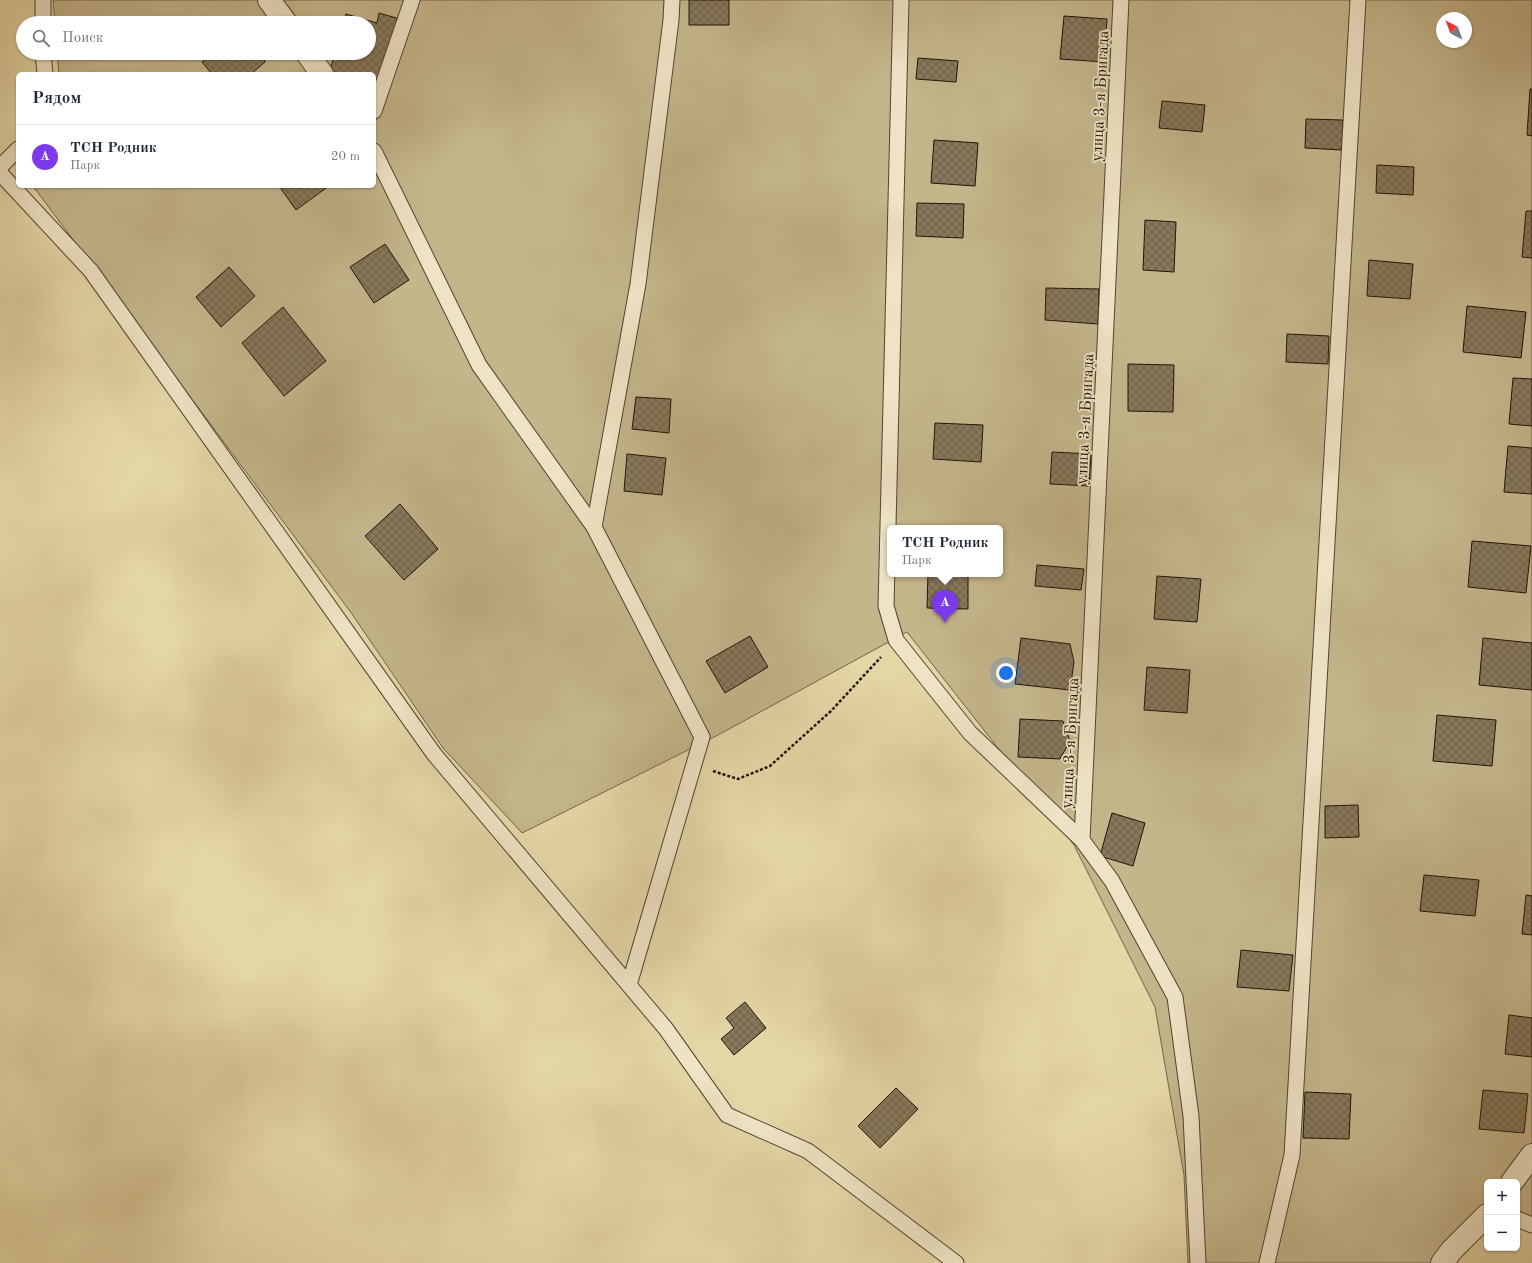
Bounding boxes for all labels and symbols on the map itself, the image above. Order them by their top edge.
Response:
north arrow [1436,12,1472,48]
street label: улица 3-я Бригада [1090,30,1112,162]
street label: улица 3-я Бригада [1075,353,1097,485]
pin: A [932,590,958,623]
your location [996,663,1016,683]
street label: улица 3-я Бригада [1060,677,1082,809]

